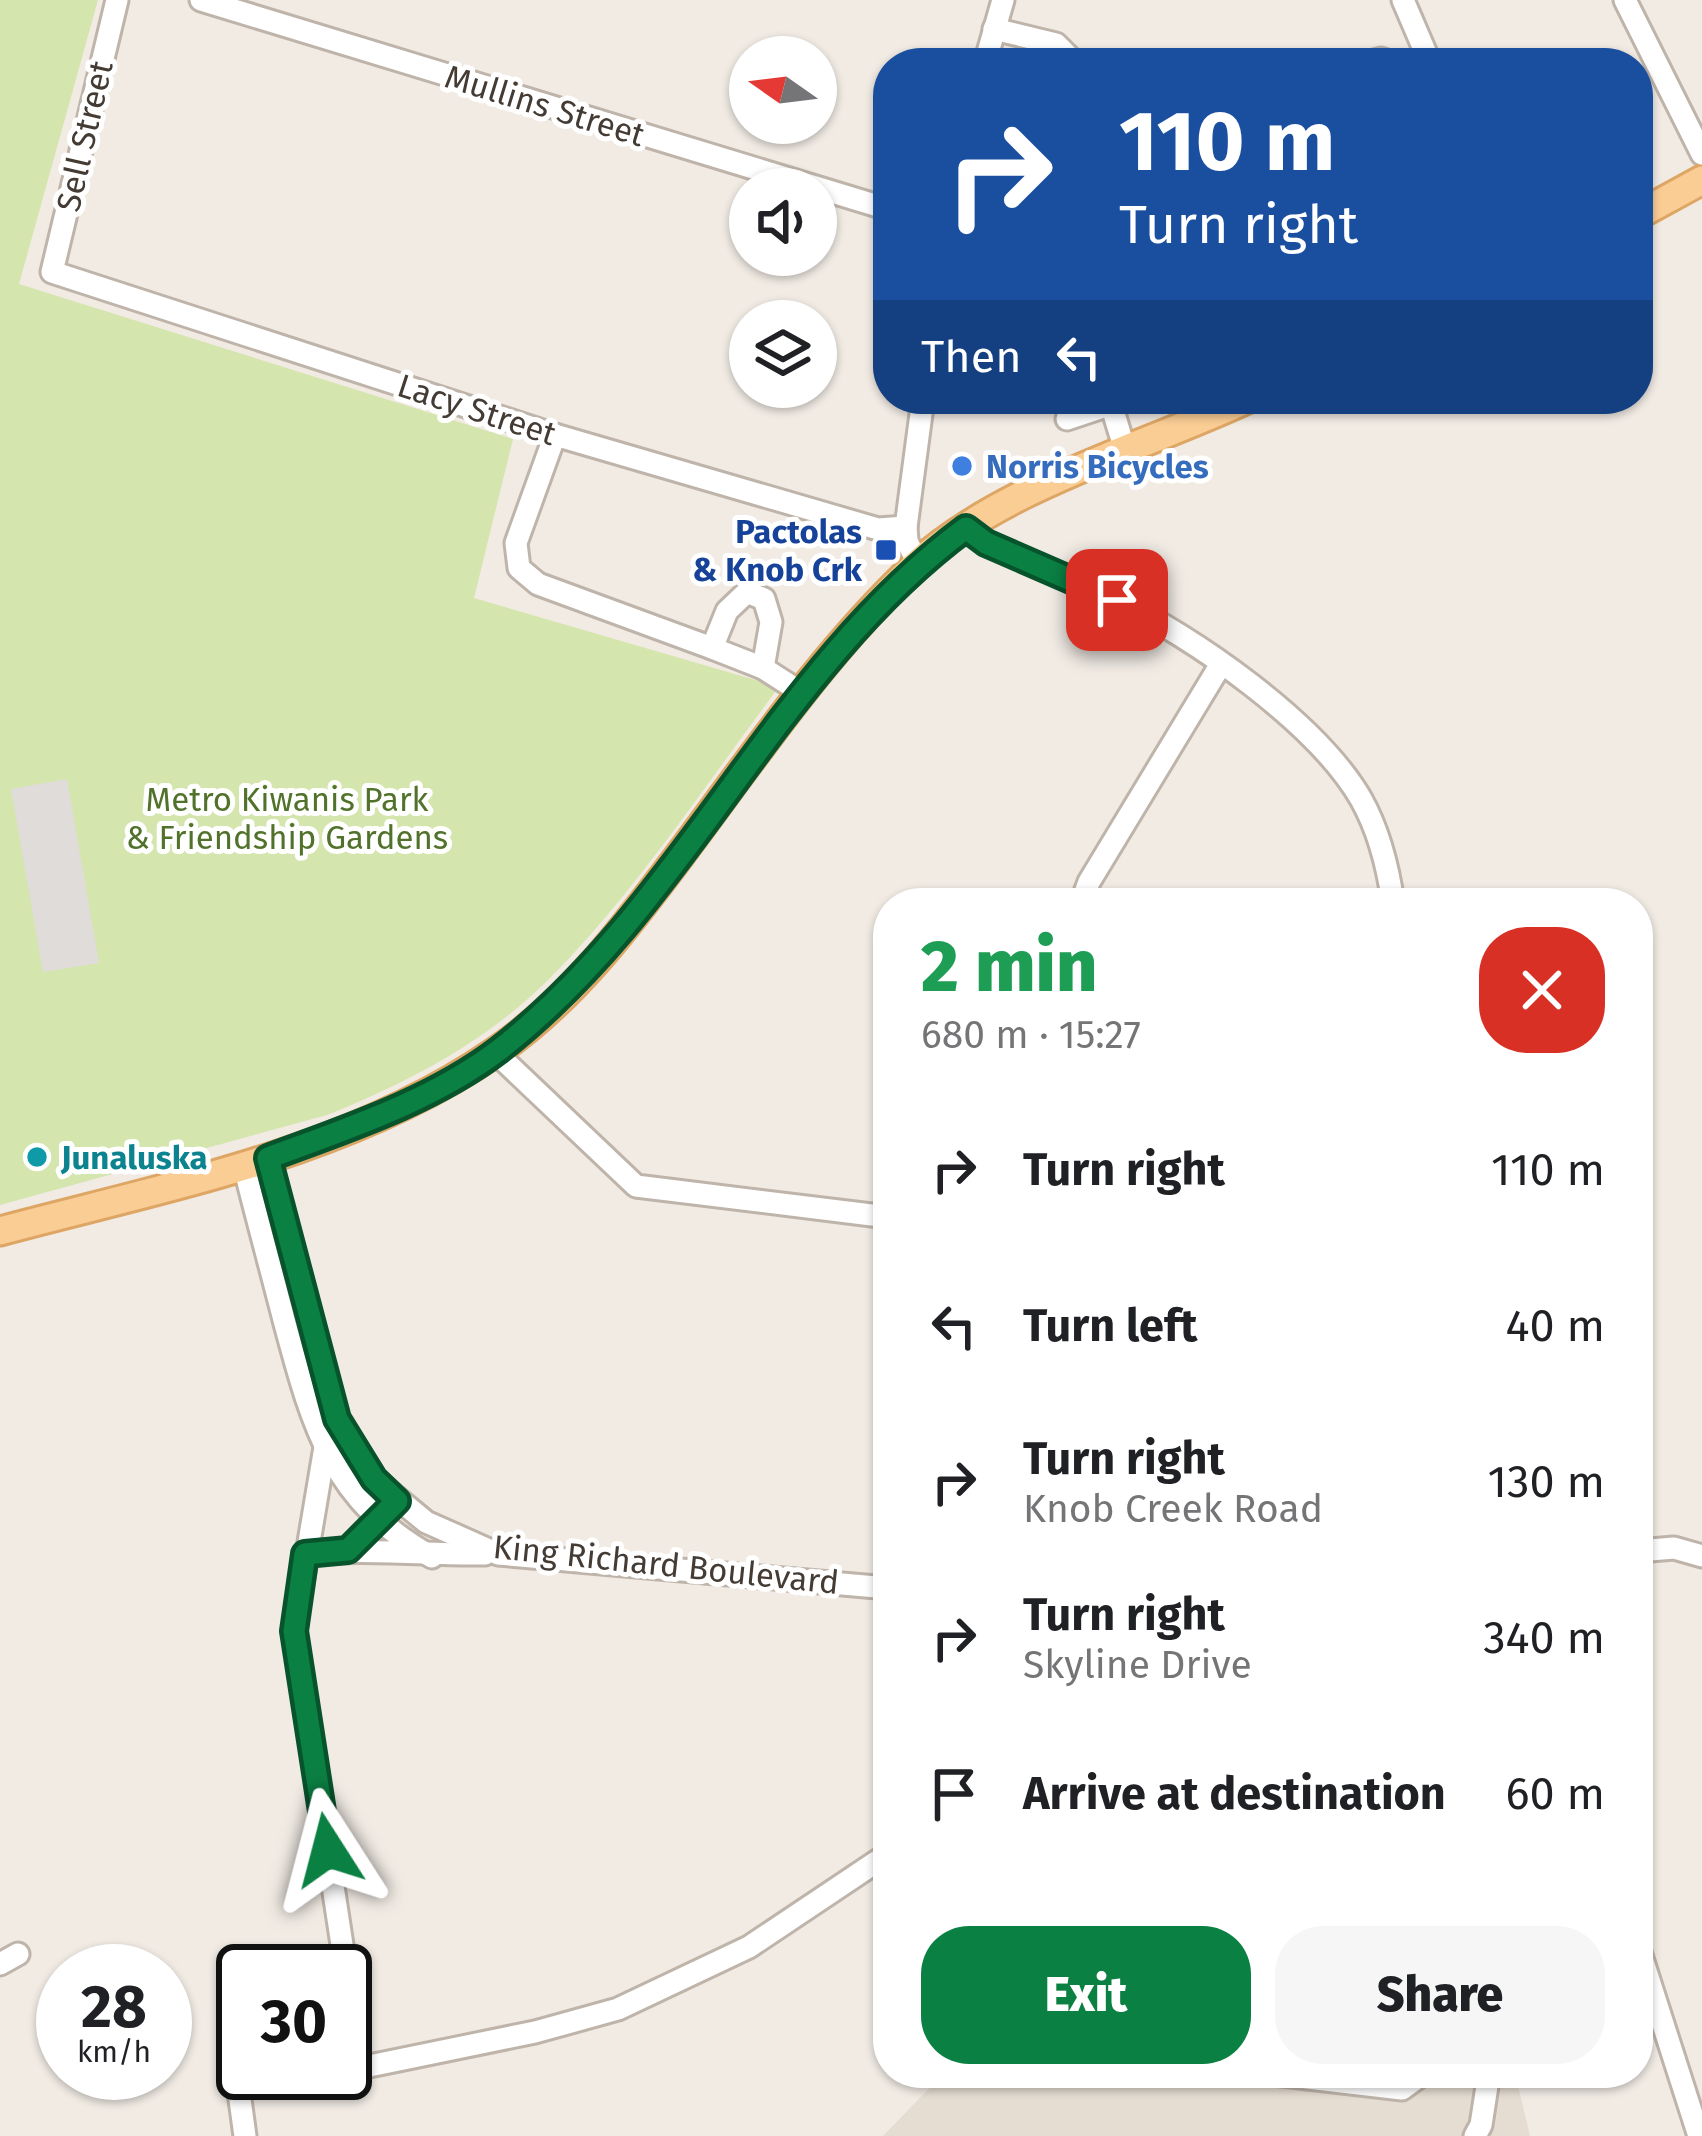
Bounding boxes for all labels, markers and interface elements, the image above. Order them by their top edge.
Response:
north arrow [729,36,837,144]
map controls [729,36,837,408]
street label: Sell Street [48,57,122,216]
street label: Mullins Street [440,57,649,155]
text: 110 m [1119,91,1335,192]
icon: right [921,96,1077,252]
button: sound [729,168,837,276]
text: Turn right [1119,193,1358,257]
button: layers [729,300,837,408]
icon: left [1046,324,1112,390]
text: Then [921,330,1022,384]
street label: Lacy Street [392,366,561,454]
place label: Norris Bicycles [986,447,1209,487]
marker: Norris Bicycles [949,453,975,479]
place label: Pactolas & Knob Crk [692,512,863,590]
marker: Pactolas & Knob Crk [873,537,899,563]
pin [1066,549,1168,651]
icon: arrive [1084,567,1150,633]
park label: Metro Kiwanis Park & Friendship Gardens [126,780,448,858]
text: 2 min [921,924,1097,1010]
button: close [1479,927,1605,1053]
text: 680 m · 15:27 [921,1012,1141,1058]
icon: right [921,1137,987,1203]
place label: Junaluska [60,1138,208,1178]
text: Turn right [1023,1143,1225,1197]
text: 110 m [1491,1143,1605,1197]
marker: Junaluska [24,1144,50,1170]
icon: left [921,1293,987,1359]
text: Turn left [1023,1299,1197,1353]
text: 40 m [1505,1299,1605,1353]
text: Turn right [1023,1432,1225,1486]
icon: right [921,1449,987,1515]
text: 130 m [1487,1455,1605,1509]
text: Knob Creek Road [1023,1486,1323,1532]
street label: King Richard Boulevard [491,1527,841,1603]
text: Turn right [1023,1588,1225,1642]
icon: right [921,1605,987,1671]
text: 340 m [1483,1611,1605,1665]
text: Skyline Drive [1023,1642,1252,1688]
icon: arrive [921,1761,987,1827]
text: Arrive at destination [1023,1767,1446,1821]
text: 60 m [1505,1767,1605,1821]
position arrow [265,1787,391,1913]
button: Exit [921,1926,1251,2064]
button: Share [1275,1926,1605,2064]
speed limit sign: 30 [216,1944,372,2100]
text: 28 [81,1971,147,2043]
text: km/h [77,2034,151,2070]

